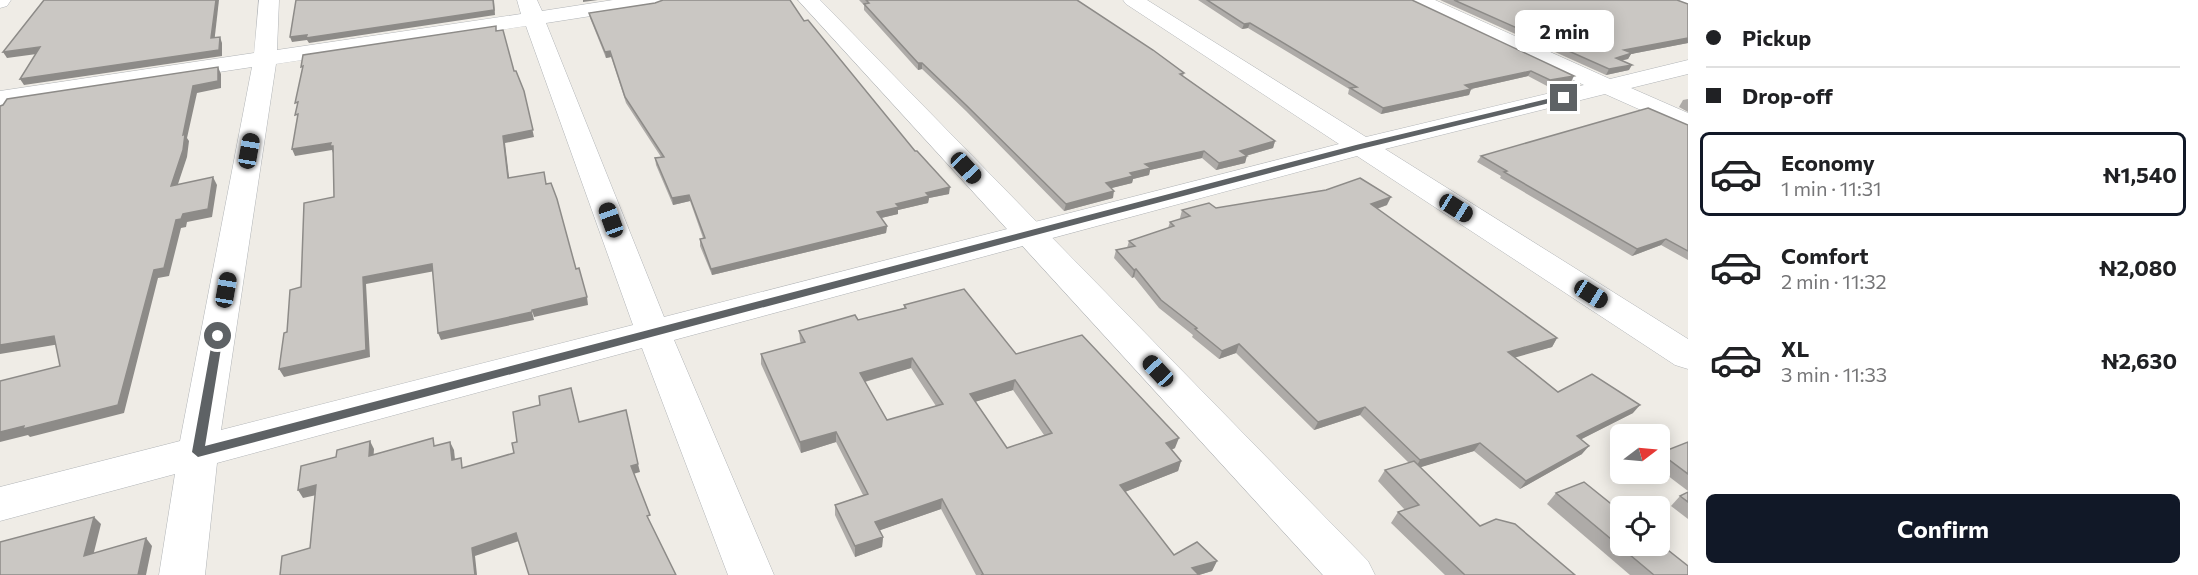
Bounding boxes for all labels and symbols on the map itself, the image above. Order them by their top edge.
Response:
callout: 2 min [1514,11,1614,53]
route end [1550,84,1577,111]
car [237,132,261,170]
car [947,149,985,187]
car [1436,191,1476,225]
car [596,200,626,240]
car [214,271,238,309]
car [1571,277,1611,311]
route start [204,322,231,349]
car [1139,352,1177,390]
north arrow [1610,424,1670,484]

